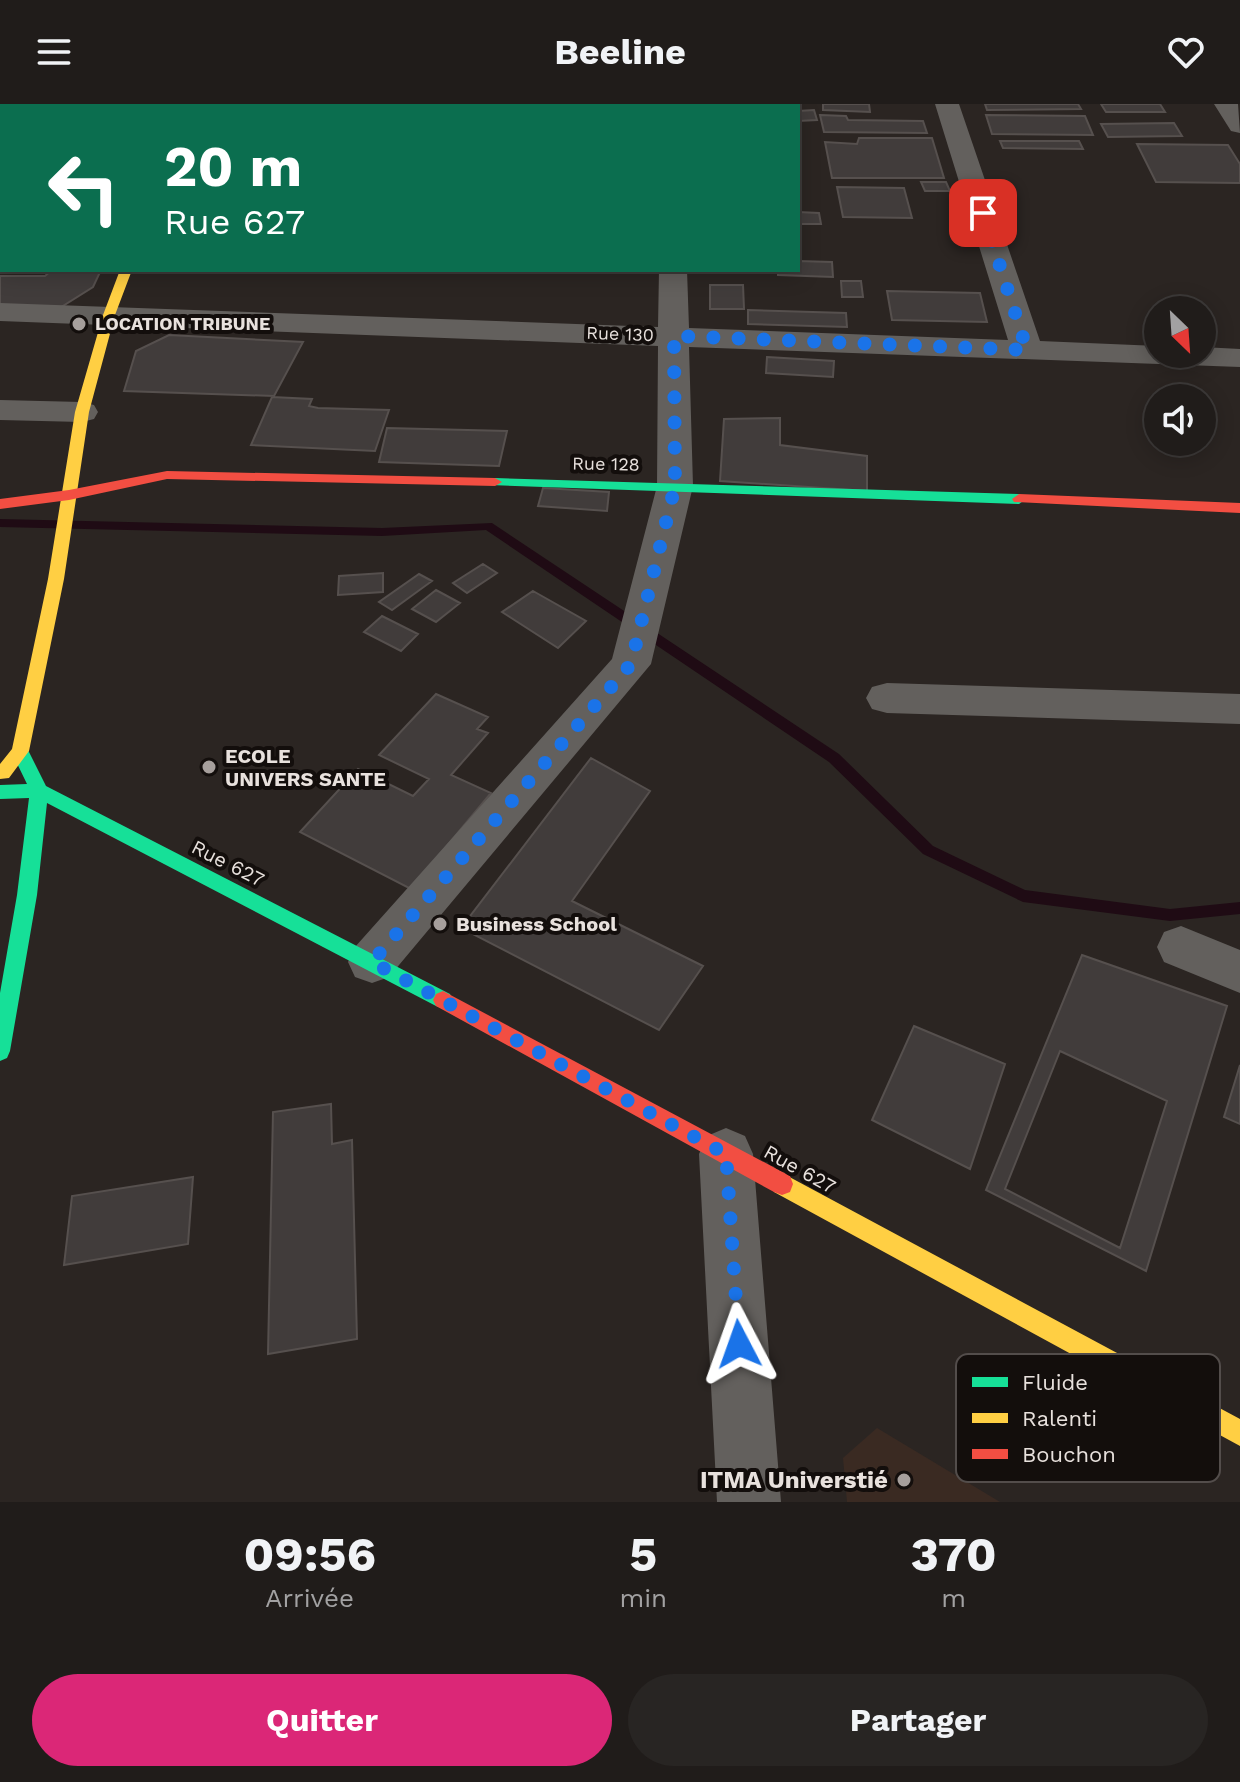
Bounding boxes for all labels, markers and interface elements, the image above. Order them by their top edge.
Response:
icon: menu [32,30,76,74]
icon: heart [1164,30,1208,74]
text: Beeline [554,31,686,73]
text: 20 m [164,134,302,200]
icon: left [32,136,136,240]
pin [949,179,1017,247]
icon: arrive [961,191,1005,235]
text: Rue 627 [164,201,305,243]
north arrow [1144,296,1216,368]
map controls [1144,296,1216,456]
place label: LOCATION TRIBUNE [95,313,270,334]
marker: LOCATION TRIBUNE [70,315,88,333]
street label: Rue 130 [586,322,654,345]
button: sound [1144,384,1216,456]
street label: Rue 128 [572,452,640,475]
place label: ECOLE UNIVERS SANTE [225,744,386,791]
marker: ECOLE UNIVERS SANTE [200,758,218,776]
street label: Rue 627 [188,835,268,891]
place label: Business School [456,912,617,936]
marker: Business School [431,915,449,933]
street label: Rue 627 [760,1139,840,1199]
position arrow [697,1302,781,1386]
legend [956,1354,1220,1482]
text: Fluide [1022,1370,1088,1395]
text: Ralenti [1022,1406,1097,1431]
text: Bouchon [1022,1442,1116,1467]
place label: ITMA Universtié [700,1466,888,1494]
marker: ITMA Universtié [895,1471,913,1489]
text: 09:56 [243,1526,376,1583]
text: 5 [629,1526,657,1583]
text: 370 [911,1526,997,1583]
text: Arrivée [265,1583,354,1613]
text: min [619,1583,667,1613]
text: m [941,1583,966,1613]
button: Quitter [32,1674,612,1766]
button: Partager [628,1674,1208,1766]

